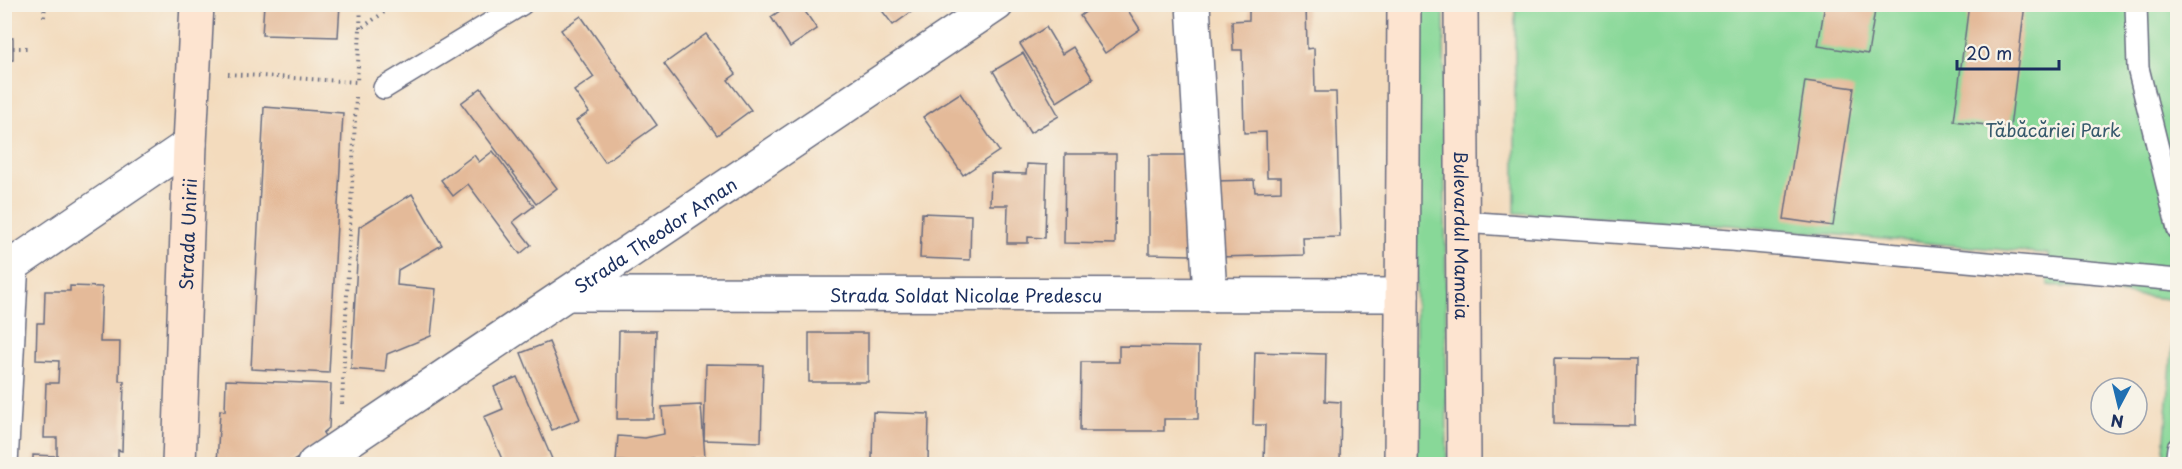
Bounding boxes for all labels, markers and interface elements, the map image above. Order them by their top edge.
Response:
scale bar [1957,33,2059,71]
text: 20 m [1966,39,2012,66]
park label: Tăbăcăriei Park [1985,116,2121,143]
street label: Bulevardul Mamaia [1448,150,1477,320]
street label: Strada Theodor Aman [568,170,742,299]
street label: Strada Unirii [171,178,202,291]
street label: Strada Soldat Nicolae Predescu [830,281,1102,308]
north arrow [2089,376,2149,436]
text: N [2109,409,2125,435]

